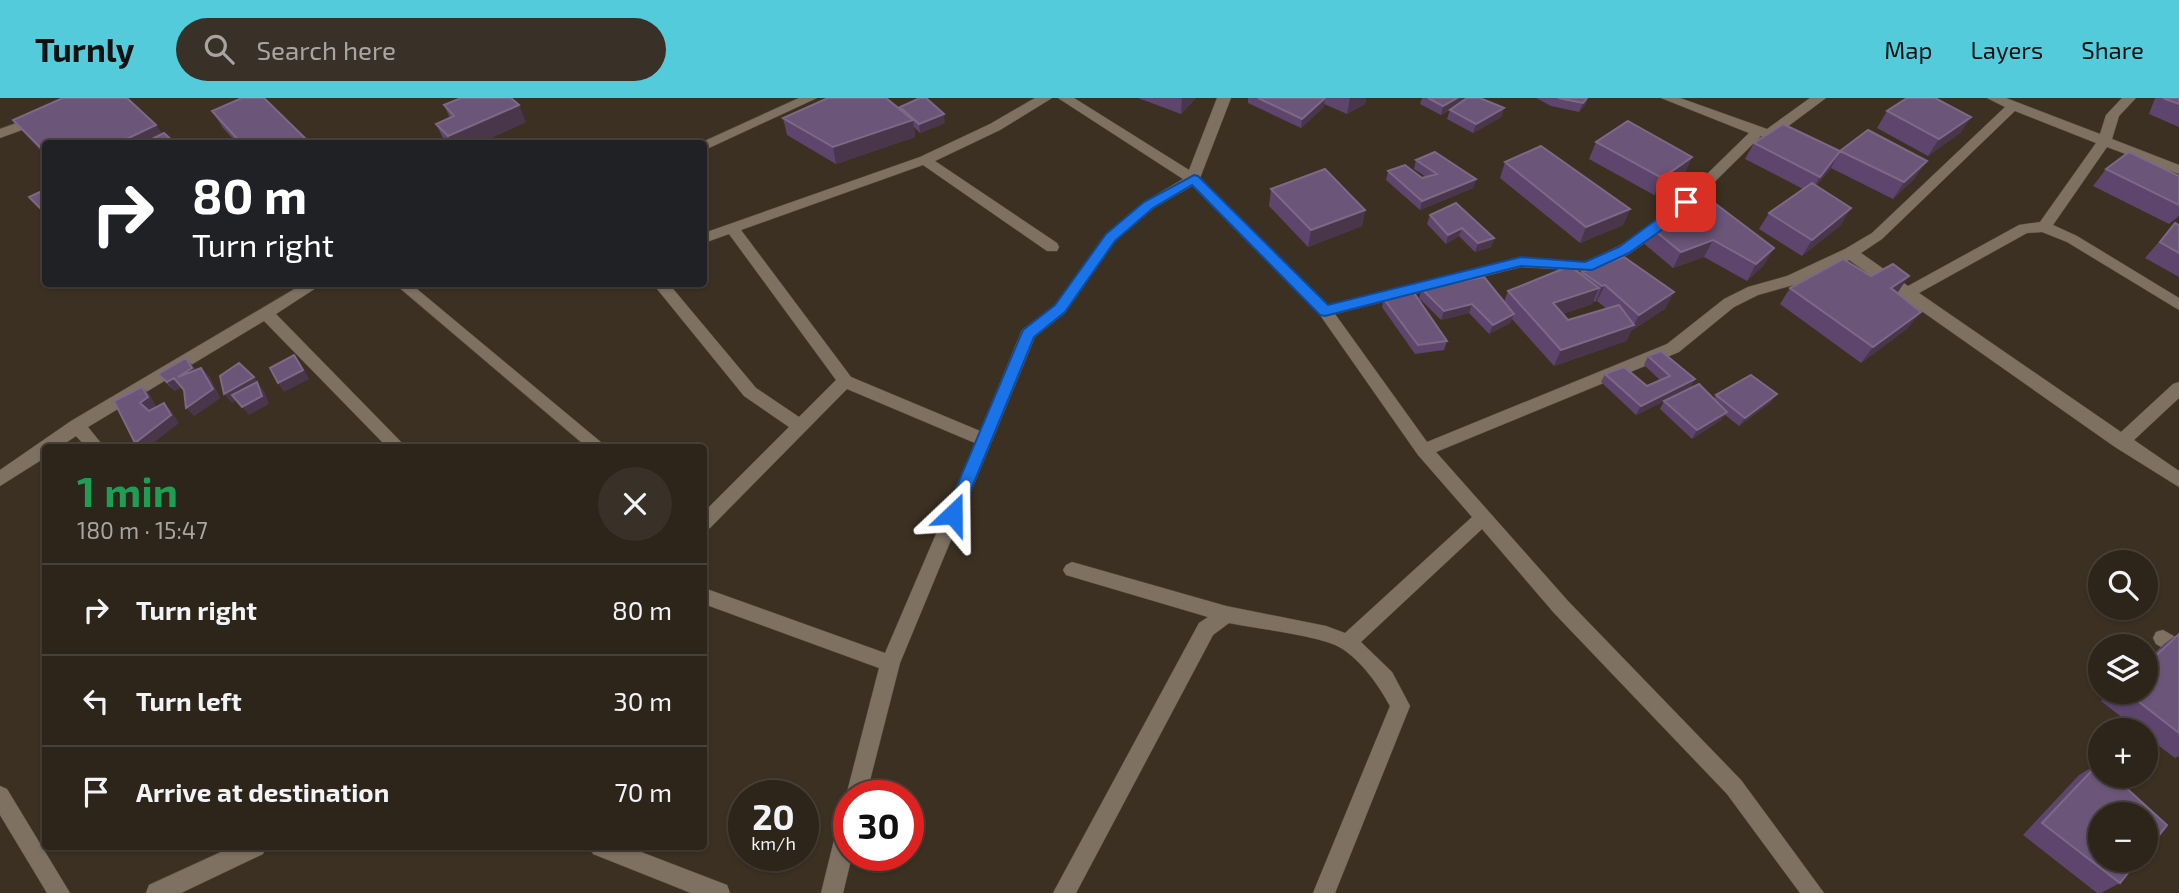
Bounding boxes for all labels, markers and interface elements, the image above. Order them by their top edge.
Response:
search box [176,18,666,81]
text: Turnly [35,29,134,69]
icon: search [200,30,238,68]
text: Search here [256,34,396,65]
text: Map [1884,35,1932,64]
text: Layers [1970,35,2043,64]
text: Share [2081,35,2144,64]
text: 80 m [192,165,307,224]
icon: right [77,168,168,259]
pin [1656,172,1716,232]
icon: arrive [1667,183,1705,221]
text: Turn right [192,225,334,263]
text: 1 min [77,465,178,515]
button: close [598,467,672,541]
position arrow [916,477,990,551]
text: 180 m · 15:47 [77,516,208,544]
map controls [2088,550,2158,872]
button: search [2088,550,2158,620]
icon: right [77,591,115,629]
text: Turn right [136,594,257,625]
text: 80 m [612,594,672,625]
button: layers [2088,634,2158,704]
icon: left [77,682,115,720]
text: Turn left [136,685,242,716]
text: 30 m [613,685,672,716]
button: + [2088,718,2158,788]
icon: arrive [77,773,115,811]
text: Arrive at destination [136,776,389,807]
text: 70 m [614,776,672,807]
speed limit sign: 30 [833,780,924,871]
text: 20 [752,795,795,837]
button: − [2088,802,2158,872]
text: km/h [751,832,796,854]

